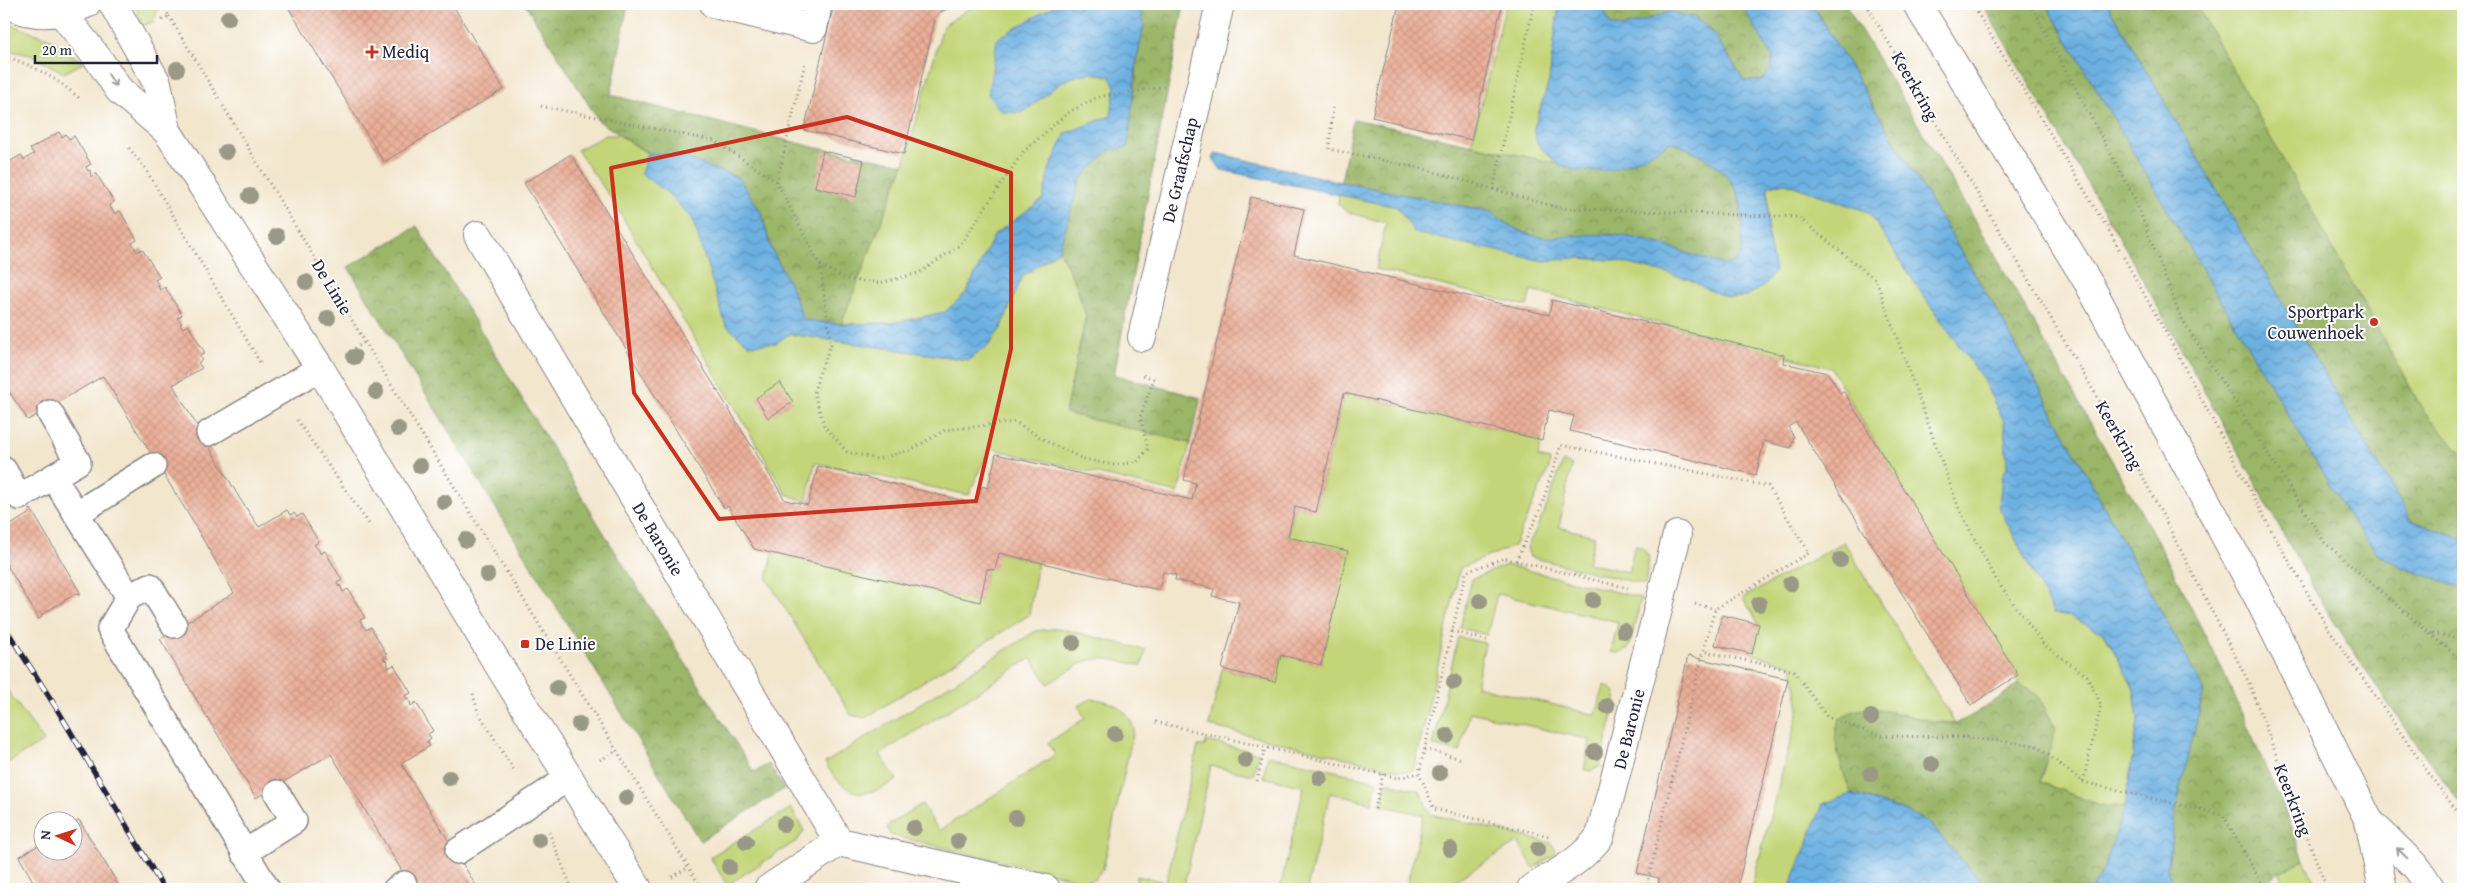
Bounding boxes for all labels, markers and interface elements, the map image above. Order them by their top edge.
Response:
scale bar [35,32,158,64]
place label: Mediq [382,38,430,65]
text: 20 m [42,39,73,60]
marker: Mediq [366,46,378,58]
street label: Keerkring [1885,46,1946,125]
one-way arrow [107,73,117,87]
street label: De Graafschap [1154,114,1205,225]
street label: De Linie [305,254,360,320]
place label: Sportpark Couwenhoek [2267,298,2365,346]
marker: Sportpark Couwenhoek [2368,316,2380,328]
street label: Keerkring [2089,395,2150,474]
street label: De Baronie [626,497,691,581]
place label: De Linie [535,630,596,657]
marker: De Linie [519,638,531,650]
street label: De Baronie [1605,686,1652,772]
street label: Keerkring [2267,760,2320,840]
north arrow [32,810,82,860]
text: N [35,829,55,840]
one-way arrow [2396,847,2409,859]

